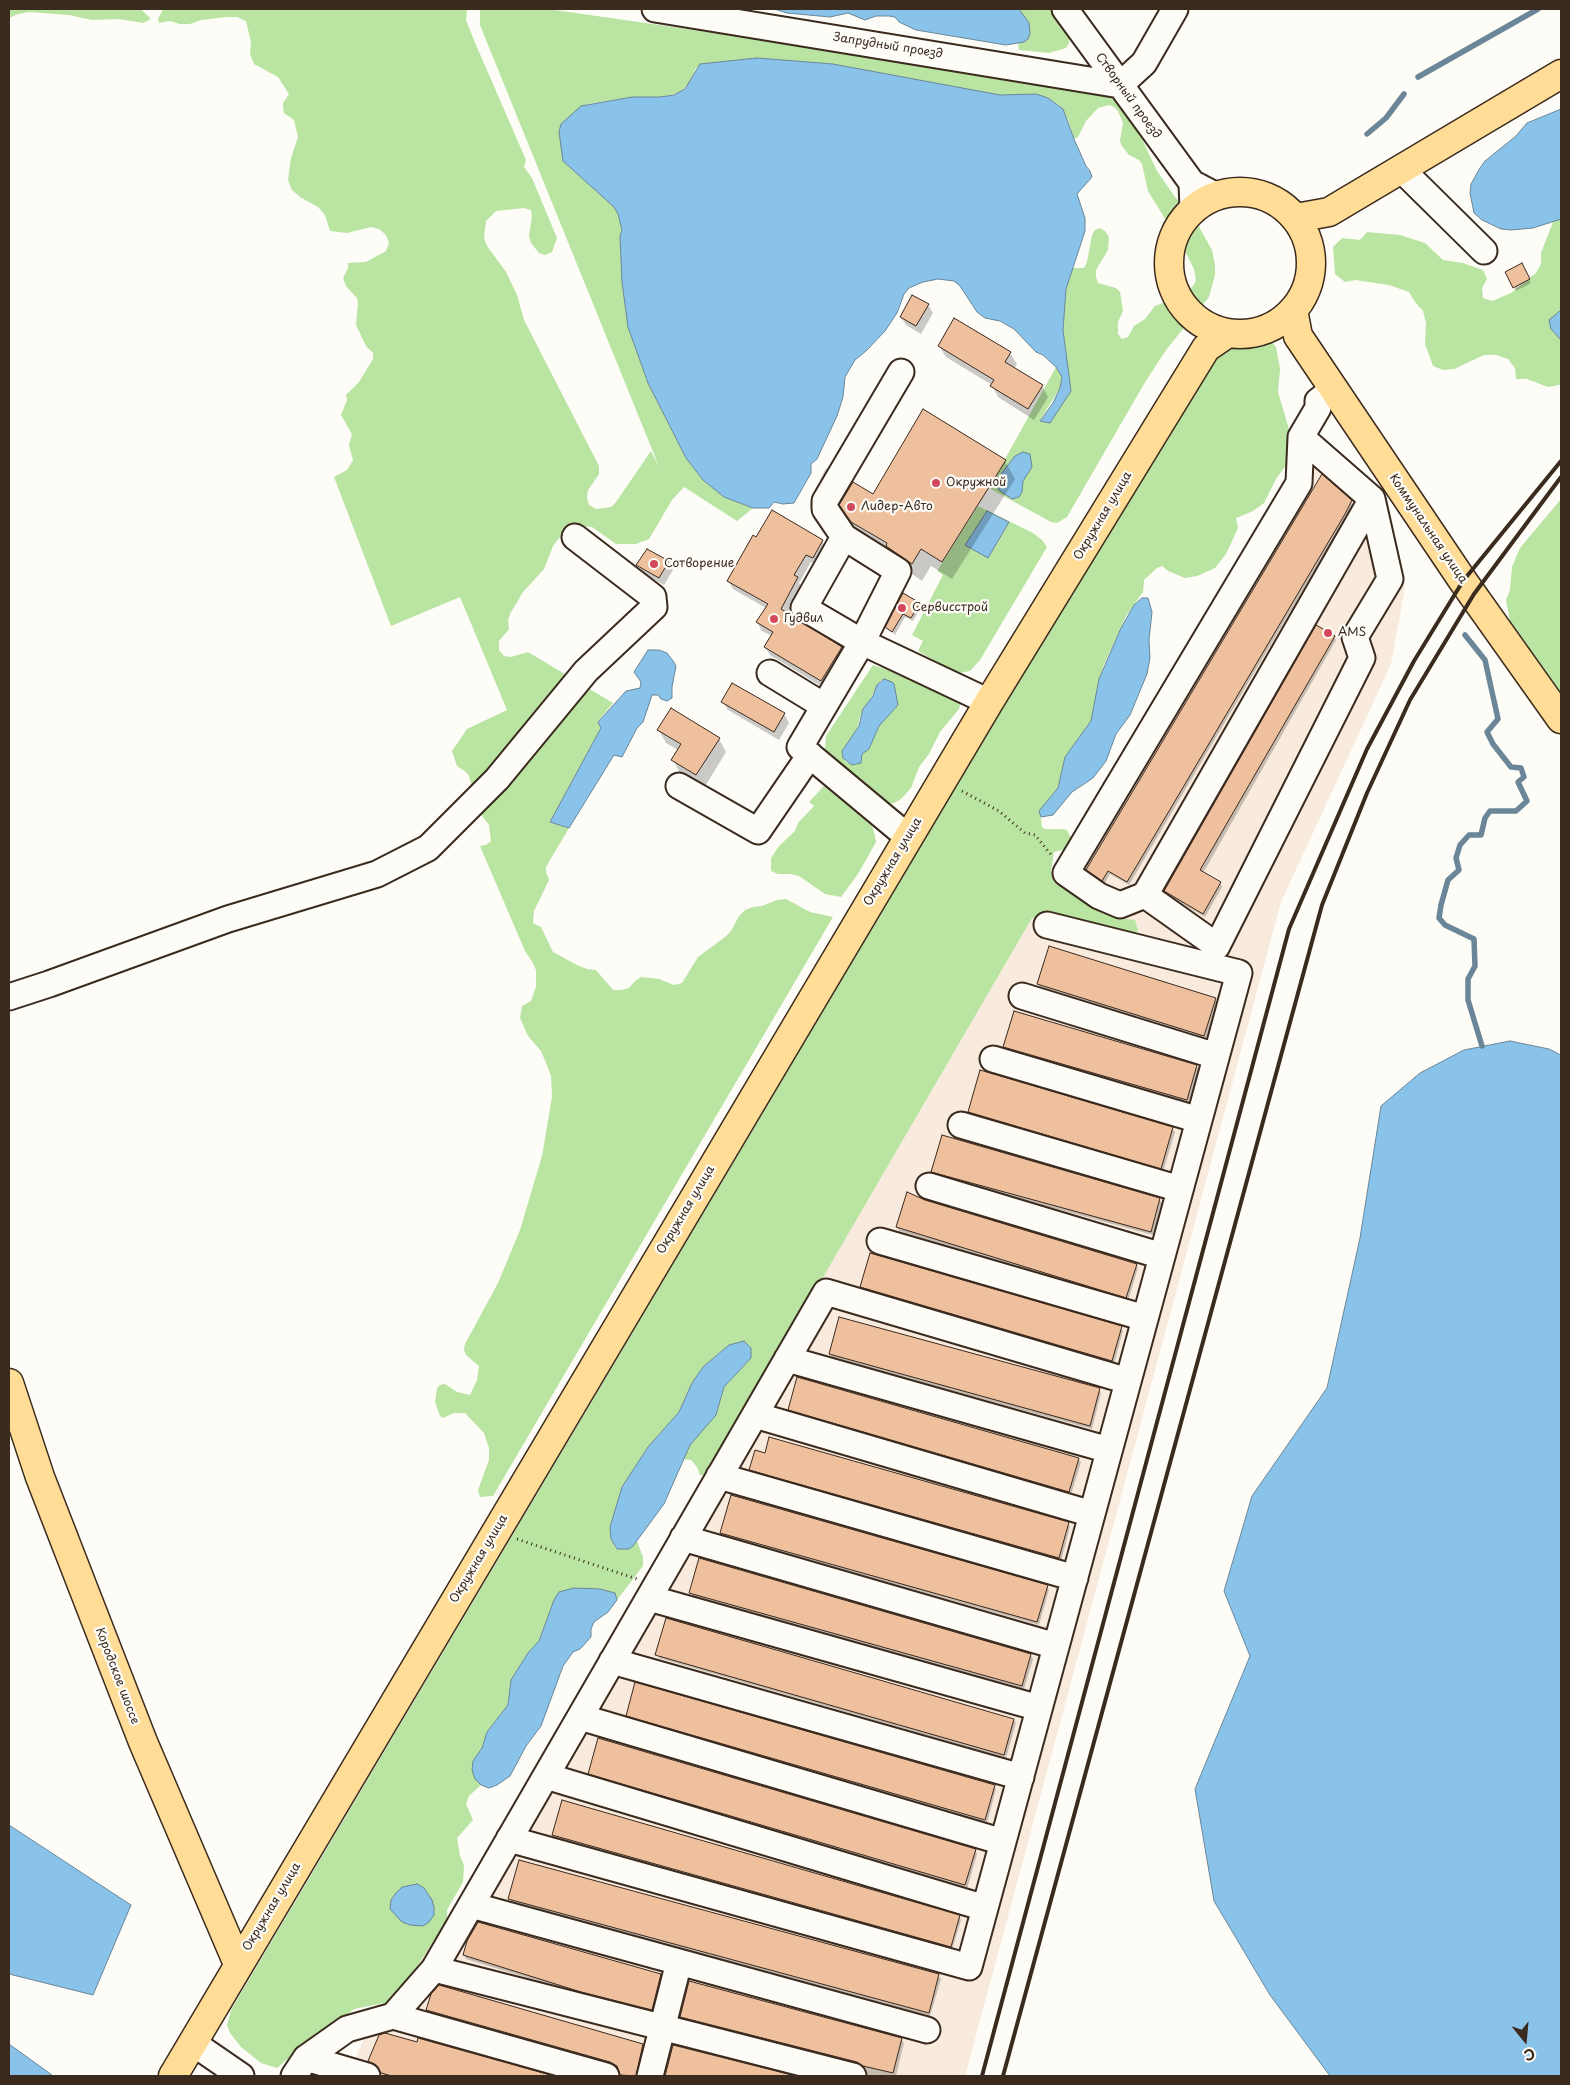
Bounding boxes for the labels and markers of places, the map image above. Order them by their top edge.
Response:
place label: Окружной [946,476,1006,490]
marker: Окружной [930,477,942,489]
place label: Лидер-Авто [861,500,933,514]
marker: Лидер-Авто [845,501,857,513]
place label: Сотворение [664,557,734,571]
marker: Сотворение [648,558,660,570]
place label: Сервисстрой [912,601,988,615]
marker: Сервисстрой [896,602,908,614]
place label: Гудвил [784,612,823,626]
marker: Гудвил [768,613,780,625]
place label: AMS [1338,626,1366,640]
marker: AMS [1322,627,1334,639]

